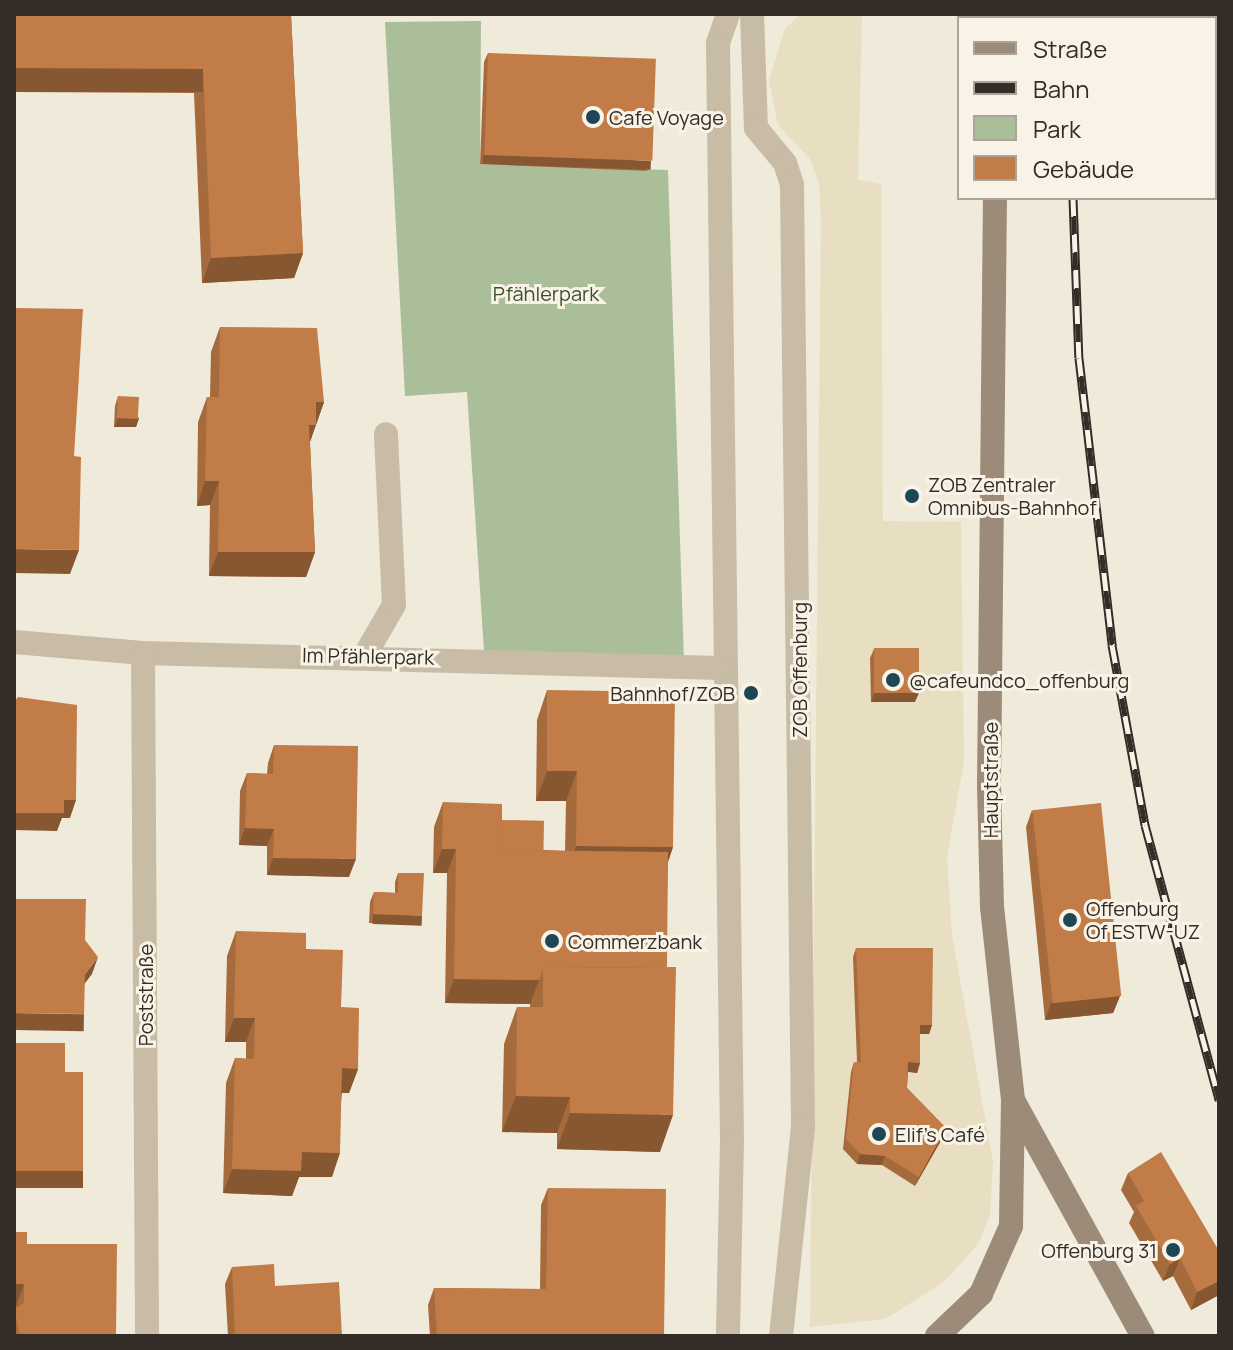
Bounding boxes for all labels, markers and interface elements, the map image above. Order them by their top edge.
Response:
legend [957,16,1217,200]
text: Straße [1033,32,1107,65]
text: Bahn [1033,72,1090,105]
place label: Cafe Voyage [609,105,724,129]
marker: Cafe Voyage [584,108,602,126]
text: Park [1033,112,1081,145]
text: Gebäude [1033,152,1134,185]
park label: Pfählerpark [493,281,599,305]
place label: ZOB Zentraler Omnibus-Bahnhof [928,472,1097,519]
marker: ZOB Zentraler Omnibus-Bahnhof [903,487,921,505]
street label: ZOB Offenburg [787,602,811,738]
street label: Im Pfählerpark [302,643,434,669]
place label: @cafeundco_offenburg [909,668,1129,692]
marker: @cafeundco_offenburg [884,671,902,689]
place label: Bahnhof/ZOB [610,681,735,705]
marker: Bahnhof/ZOB [742,684,760,702]
street label: Hauptstraße [978,722,1002,838]
place label: Offenburg Of ESTW-UZ [1086,896,1200,943]
marker: Offenburg Of ESTW-UZ [1061,911,1079,929]
place label: Commerzbank [568,929,702,953]
marker: Commerzbank [543,932,561,950]
street label: Poststraße [133,944,157,1046]
place label: Elif's Café [895,1122,985,1146]
marker: Elif's Café [870,1125,888,1143]
place label: Offenburg 31 [1041,1238,1157,1262]
marker: Offenburg 31 [1164,1241,1182,1259]

